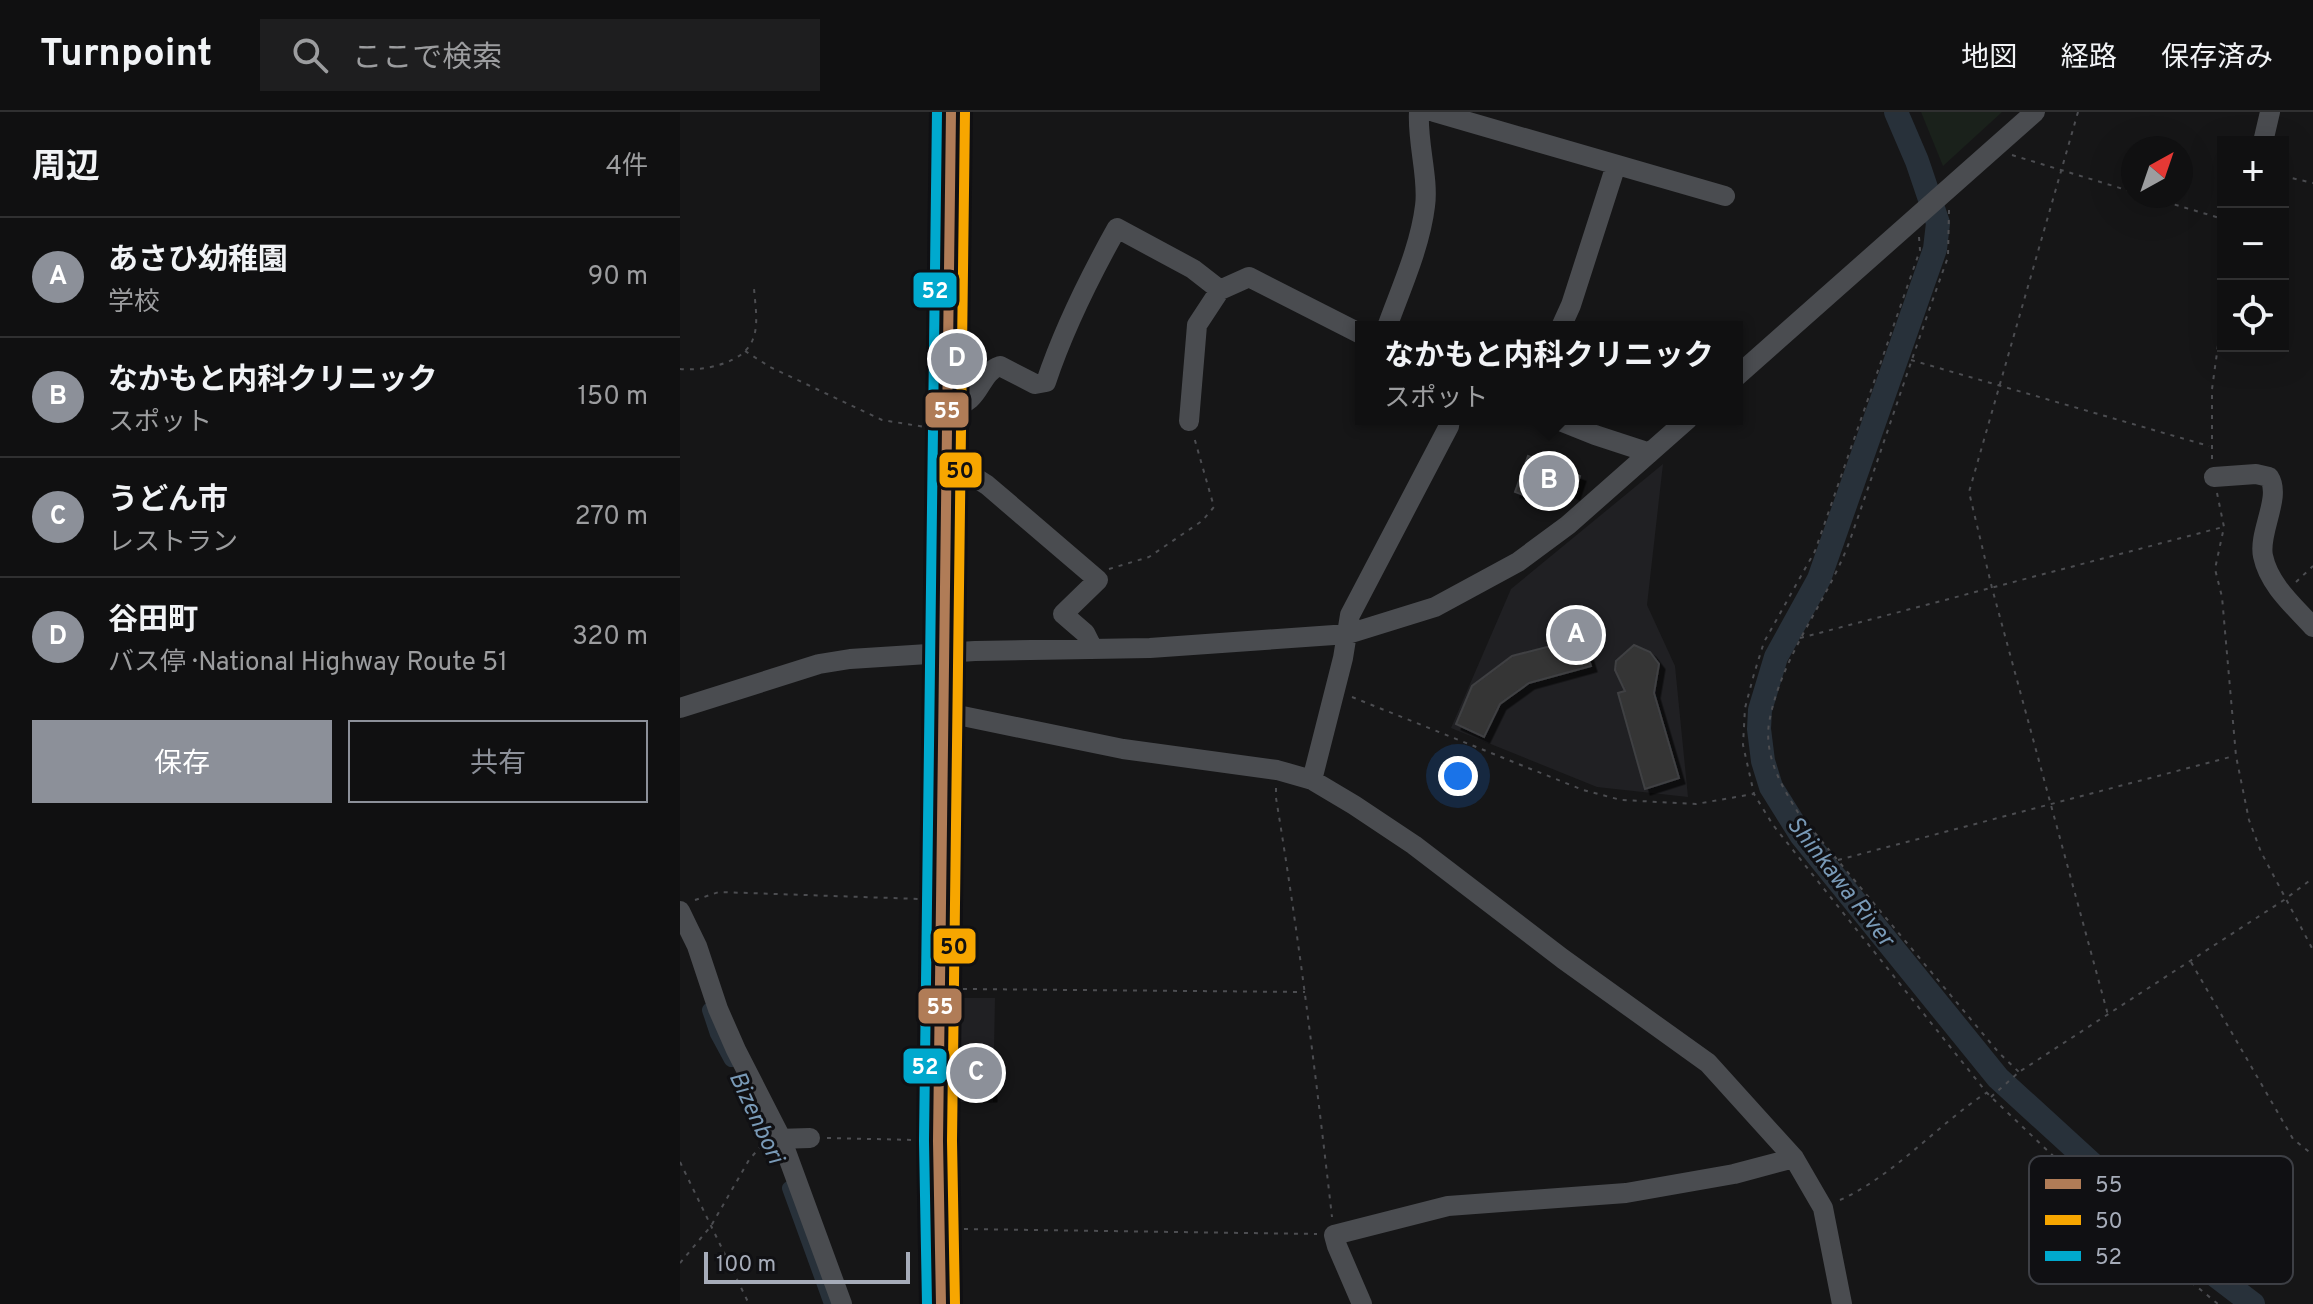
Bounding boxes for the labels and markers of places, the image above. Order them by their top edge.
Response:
pin: D [931,329,983,389]
pin: B [1523,451,1575,511]
pin: A [1550,605,1602,665]
pin: C [950,1043,1002,1103]

